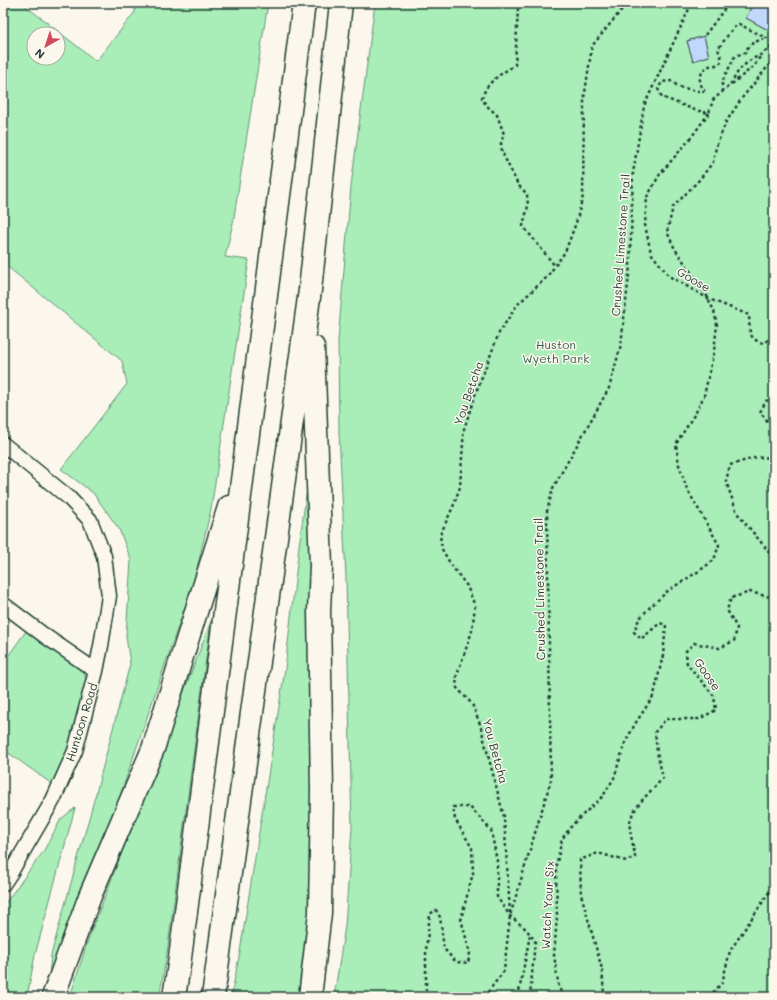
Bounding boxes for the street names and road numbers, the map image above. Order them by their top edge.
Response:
street label: Crushed Limestone Trail [607,173,633,317]
street label: Goose [674,263,714,295]
street label: You Betcha [450,359,486,427]
street label: Crushed Limestone Trail [530,518,548,660]
street label: Goose [691,655,725,693]
street label: Huntoon Road [61,680,101,763]
street label: You Betcha [480,717,512,785]
street label: Watch Your Six [537,860,557,950]

